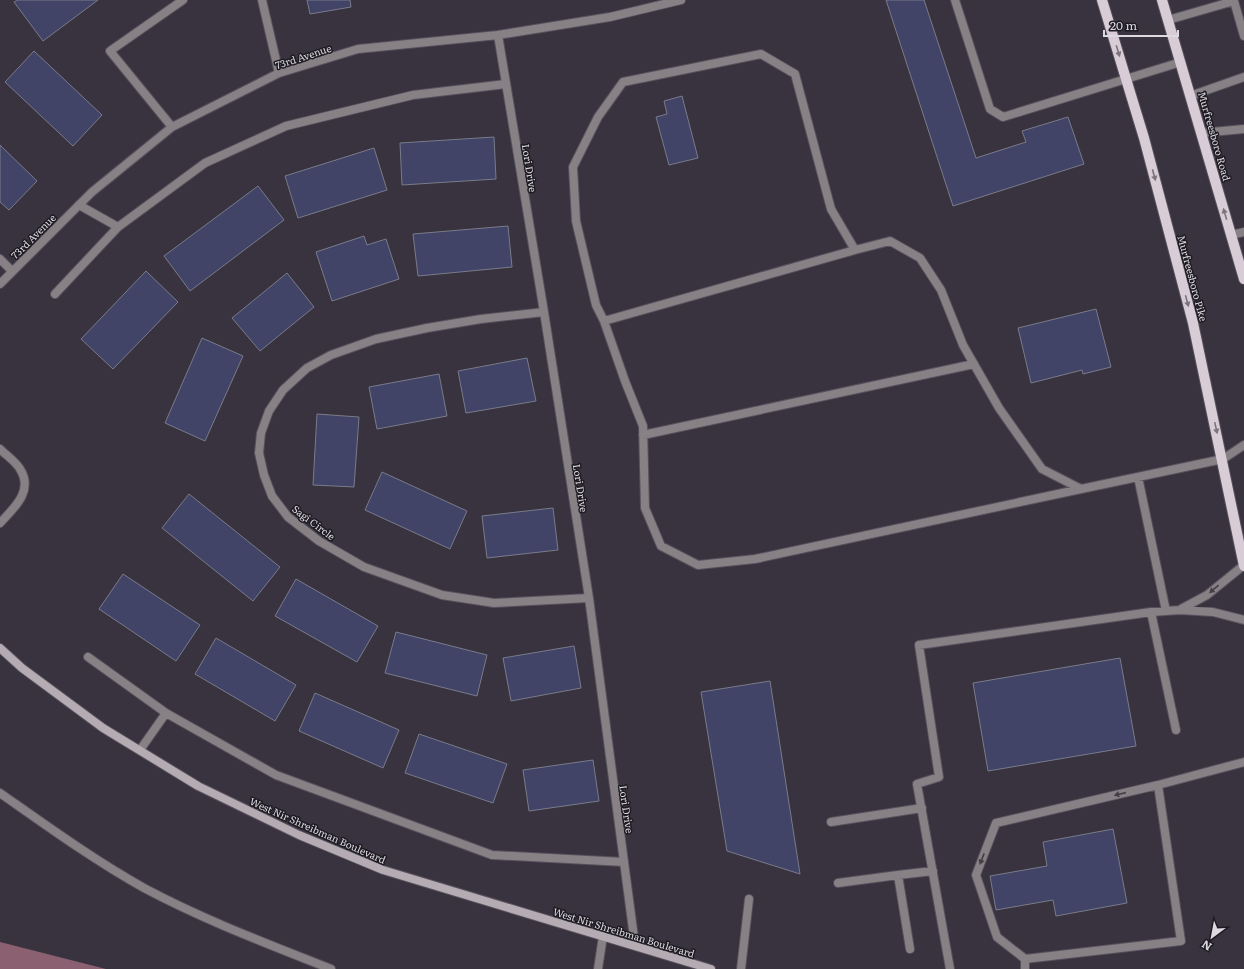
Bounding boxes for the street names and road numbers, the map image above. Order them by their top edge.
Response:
street label: 73rd Avenue [273,40,333,72]
street label: Murfreesboro Road [1195,90,1235,182]
street label: Lori Drive [519,143,541,193]
street label: 73rd Avenue [7,210,59,262]
street label: Murfreesboro Pike [1174,233,1212,323]
street label: Lori Drive [570,463,592,513]
street label: Sagi Circle [289,501,339,543]
street label: Lori Drive [616,784,638,834]
street label: West Nir Shreibman Boulevard [248,793,388,867]
street label: West Nir Shreibman Boulevard [551,903,697,961]

